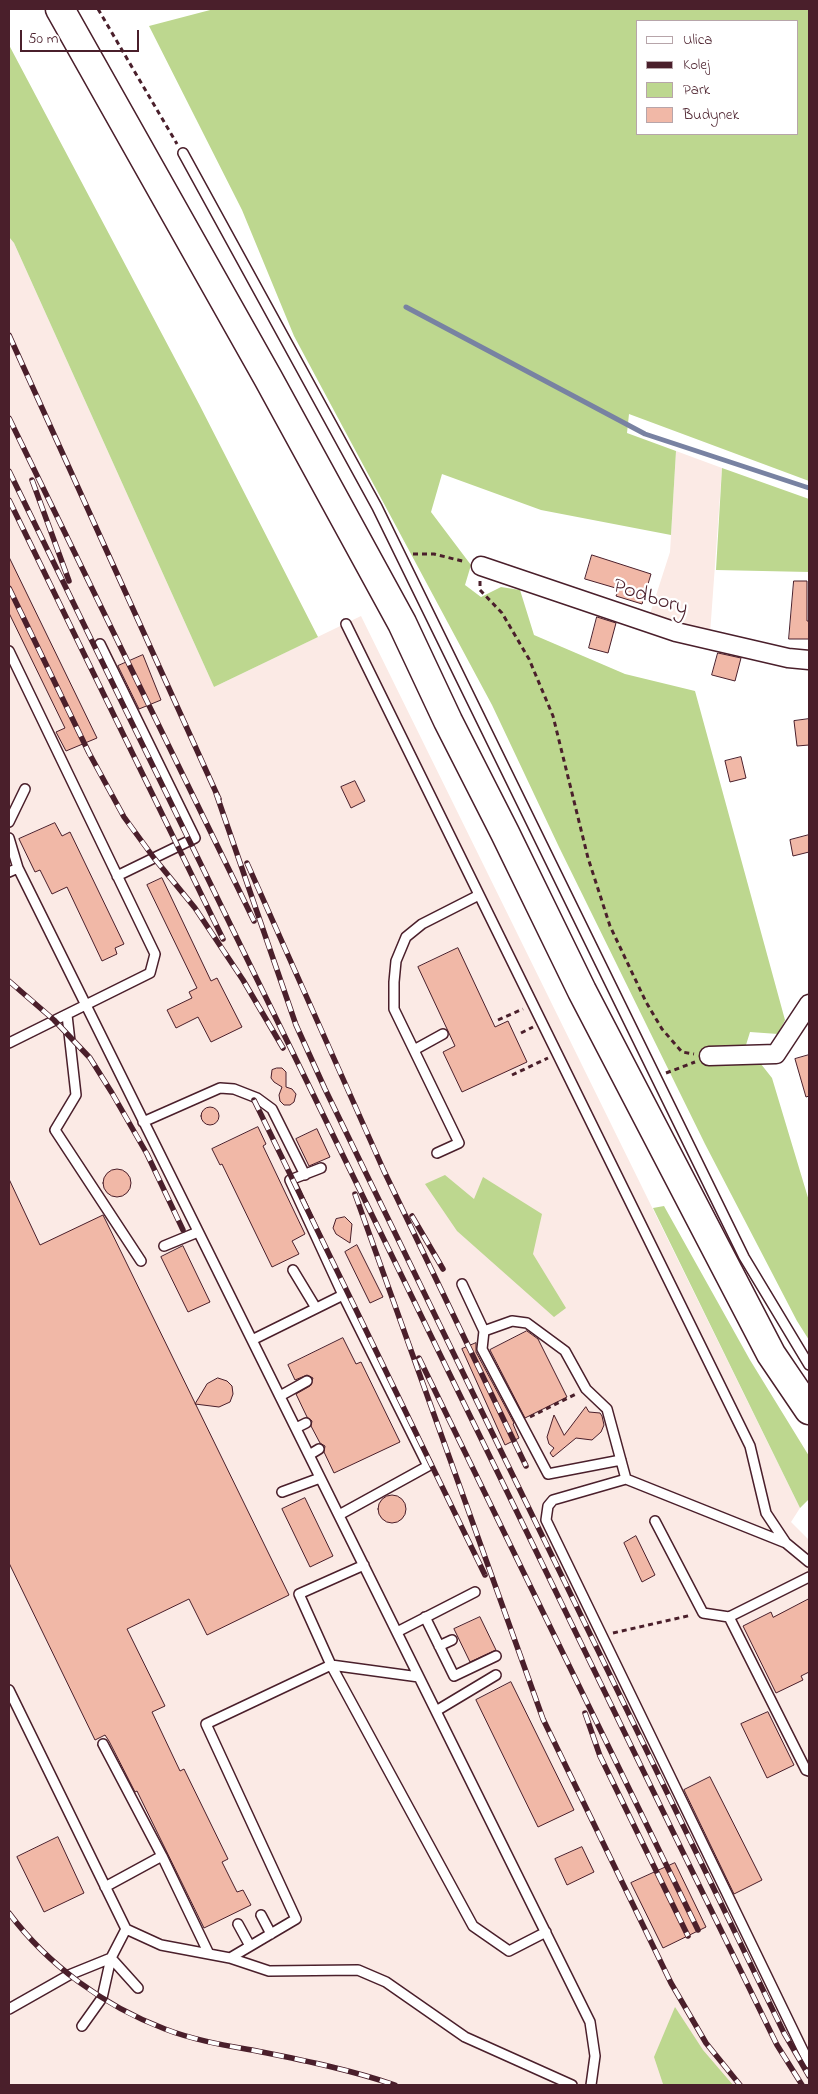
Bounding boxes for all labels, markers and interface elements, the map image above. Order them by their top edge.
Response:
scale bar [22,20,141,52]
legend [636,20,798,135]
text: 50 m [28,28,58,50]
text: Ulica [683,29,712,51]
text: Kolej [683,54,710,76]
text: Park [683,79,710,101]
text: Budynek [683,104,739,126]
street label: Podbory [609,574,691,624]

